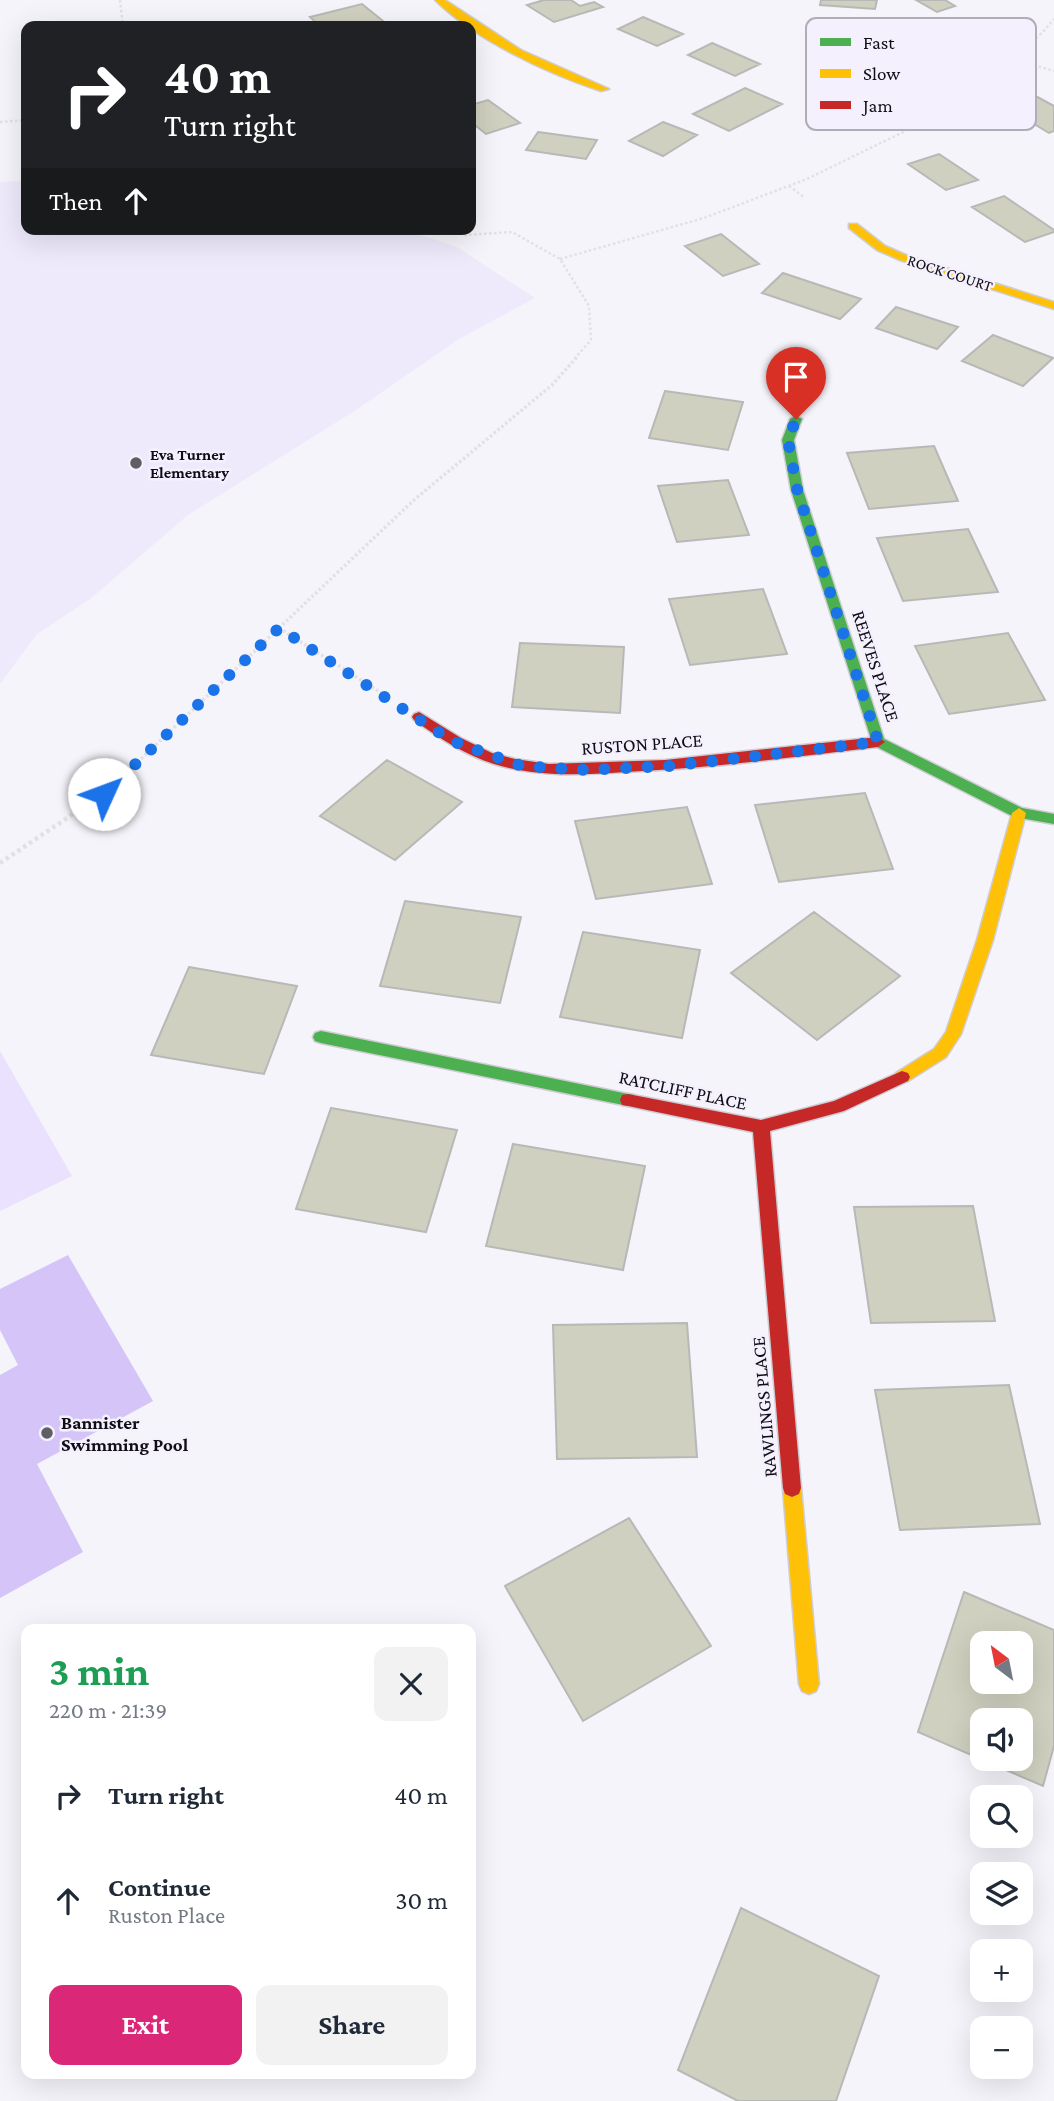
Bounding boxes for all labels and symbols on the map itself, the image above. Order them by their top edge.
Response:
legend [806,18,1036,130]
text: Fast [863,32,895,53]
text: Slow [863,63,900,84]
text: Jam [861,95,893,116]
street label: ROCK COURT [905,251,995,295]
pin [766,347,826,419]
place label: Eva Turner Elementary [150,446,229,481]
marker: Eva Turner Elementary [128,455,144,471]
street label: REEVES PLACE [848,608,904,724]
street label: RUSTON PLACE [581,729,703,759]
position arrow [67,757,141,831]
street label: RATCLIFF PLACE [617,1066,749,1114]
street label: RAWLINGS PLACE [747,1336,781,1478]
place label: Bannister Swimming Pool [61,1412,189,1455]
marker: Bannister Swimming Pool [39,1425,55,1441]
north arrow [970,1631,1032,1694]

